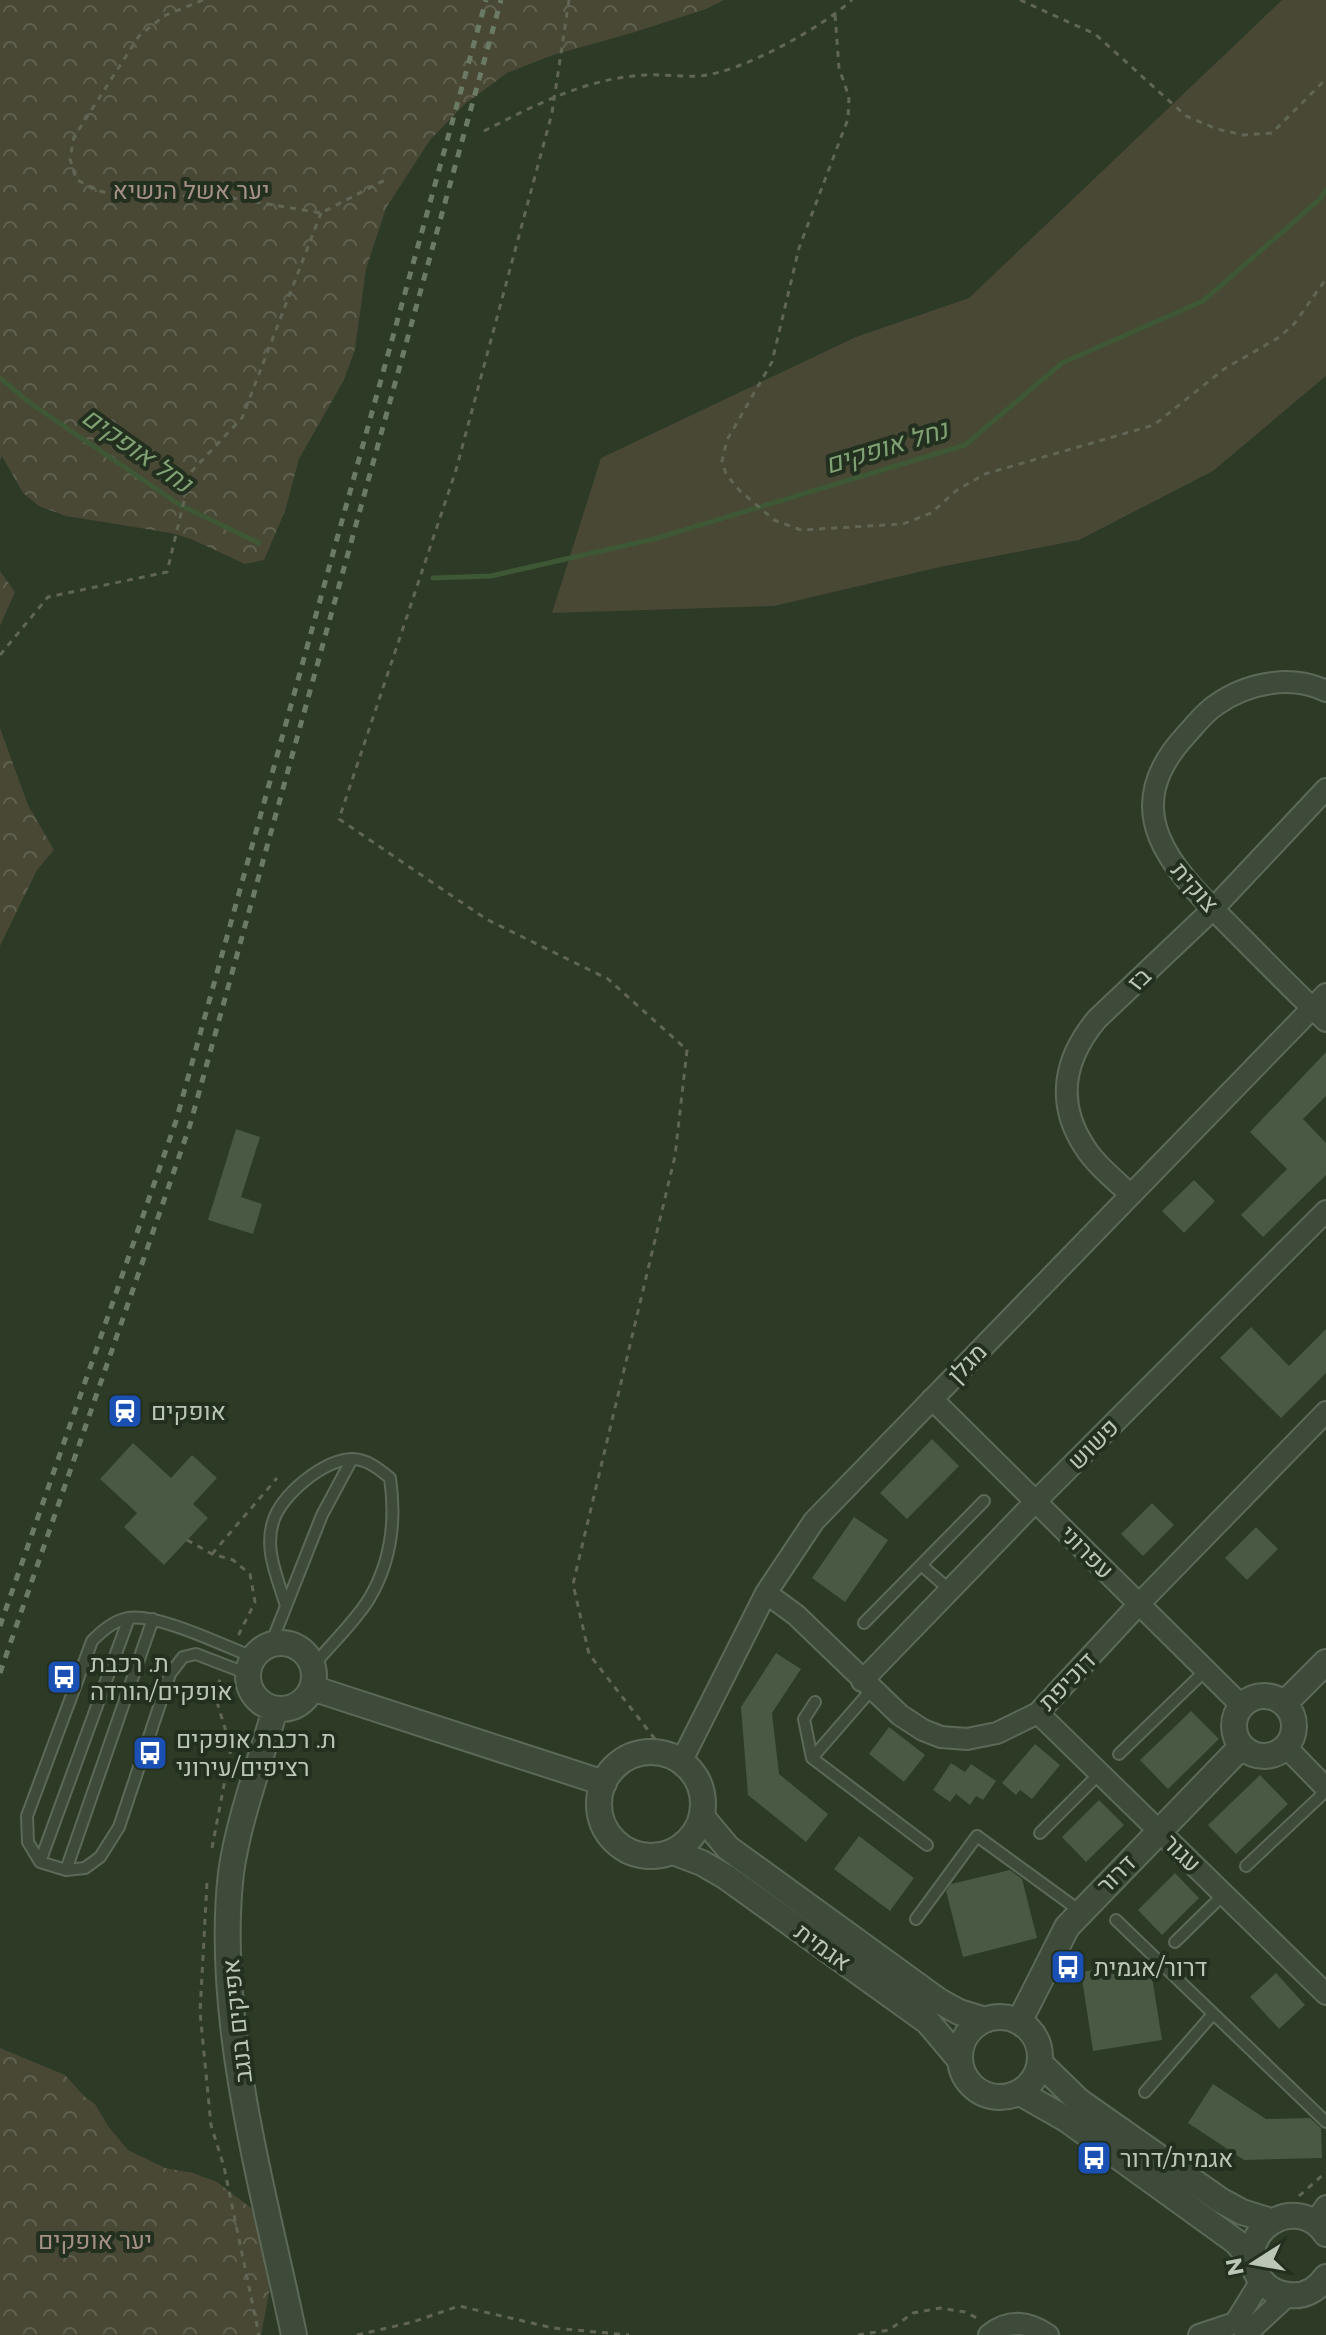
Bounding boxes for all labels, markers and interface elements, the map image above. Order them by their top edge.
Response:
park label: יער אשל הנשיא [113,176,269,205]
water label: נחל אופקים [76,401,199,500]
water label: נחל אופקים [821,413,953,481]
street label: צוקית [1165,856,1225,918]
street label: בז [1121,961,1157,997]
street label: מגלן [941,1337,993,1389]
station icon: אופקים [106,1392,144,1430]
place label: אופקים [151,1397,226,1426]
street label: פשוש [1061,1412,1125,1476]
street label: עפרוני [1054,1519,1120,1585]
street label: דוכיפת [1032,1646,1102,1716]
place label: ת. רכבת אופקים/הורדה [90,1649,233,1706]
bus stop icon: ת. רכבת אופקים/הורדה [45,1658,83,1696]
place label: ת. רכבת אופקים רציפים/עירוני [176,1725,336,1782]
bus stop icon: ת. רכבת אופקים רציפים/עירוני [131,1734,169,1772]
street label: עגור [1157,1828,1207,1878]
street label: דרור [1090,1848,1142,1900]
street label: אגמית [789,1917,857,1977]
bus stop icon: דרור/אגמית [1049,1948,1087,1986]
place label: דרור/אגמית [1094,1953,1207,1982]
street label: אפיקים בנגב [216,1957,258,2085]
bus stop icon: אגמית/דרור [1075,2139,1113,2177]
place label: אגמית/דרור [1120,2144,1233,2173]
north arrow [1214,2223,1294,2303]
park label: יער אופקים [38,2226,152,2255]
text: N [1220,2255,1250,2278]

